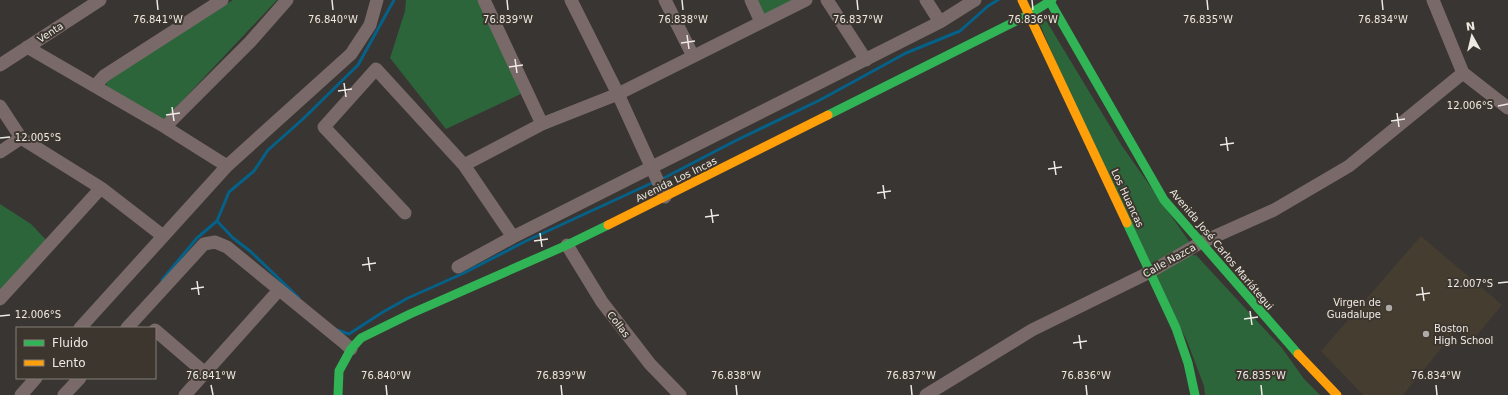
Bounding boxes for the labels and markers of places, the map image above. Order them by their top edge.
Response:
place label: Virgen de Guadalupe [1327,297,1381,320]
marker: Virgen de Guadalupe [1384,303,1394,313]
place label: Boston High School [1434,323,1493,346]
marker: Boston High School [1421,329,1431,339]

